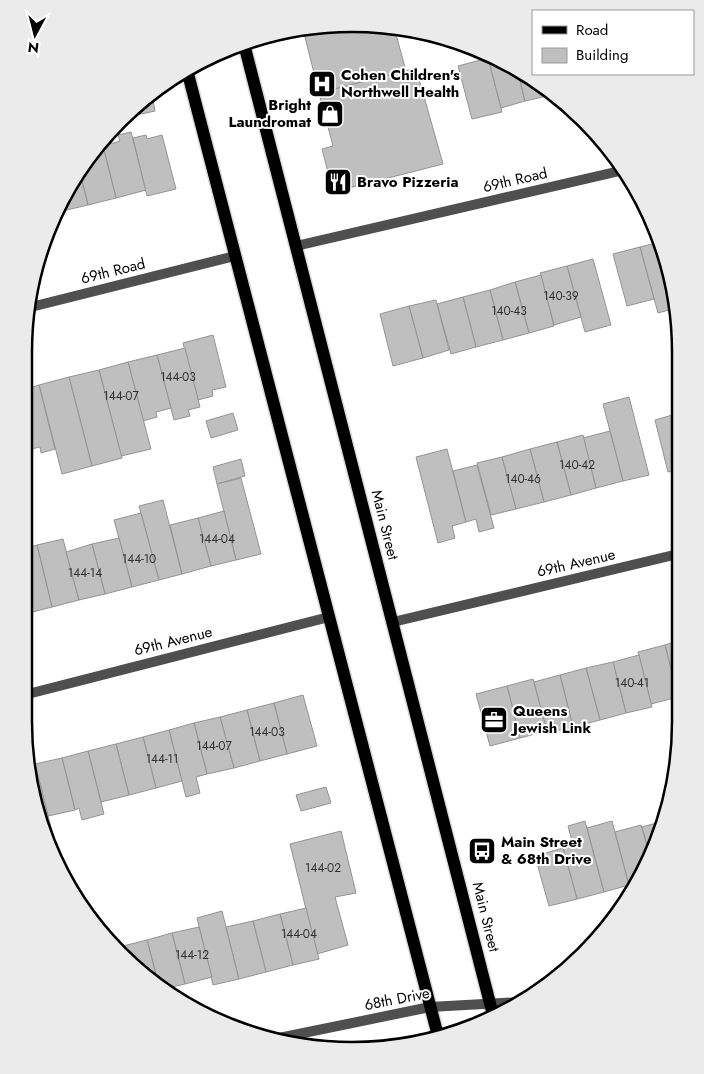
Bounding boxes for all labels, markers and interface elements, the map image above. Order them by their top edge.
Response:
north arrow [10,10,60,60]
legend [532,10,694,75]
text: Road [576,19,608,41]
text: N [27,37,40,59]
text: Building [576,44,628,66]
place label: Cohen Children's Northwell Health [341,64,460,103]
hospital icon: Cohen Children's Northwell Health [307,69,337,99]
place label: Bright Laundromat [229,94,311,133]
shop icon: Bright Laundromat [315,99,345,129]
street label: 69th Road [481,162,549,198]
restaurant icon: Bravo Pizzeria [323,167,353,197]
place label: Bravo Pizzeria [357,171,459,193]
street label: 69th Road [79,252,147,290]
house number: 140-39 [543,287,579,305]
house number: 140-43 [491,302,527,320]
house number: 144-03 [160,368,196,386]
house number: 144-07 [103,387,139,405]
house number: 140-42 [559,456,595,474]
house number: 140-46 [505,470,541,488]
street label: Main Street [366,488,404,563]
house number: 144-04 [199,530,235,548]
street label: 69th Avenue [535,543,618,583]
house number: 144-10 [122,550,156,568]
house number: 144-14 [68,564,102,582]
street label: 69th Avenue [132,621,215,661]
house number: 140-41 [615,674,649,692]
place label: Queens Jewish Link [510,700,591,739]
office icon: Queens Jewish Link [479,705,509,735]
house number: 144-03 [249,723,285,741]
house number: 144-07 [196,737,232,755]
house number: 144-11 [146,750,178,768]
place label: Main Street & 68th Drive [501,831,592,870]
bus stop icon: Main Street & 68th Drive [467,836,497,866]
house number: 144-02 [305,859,341,877]
street label: Main Street [467,880,505,955]
house number: 144-04 [281,925,317,943]
house number: 144-12 [175,946,209,964]
street label: 68th Drive [362,982,432,1016]

